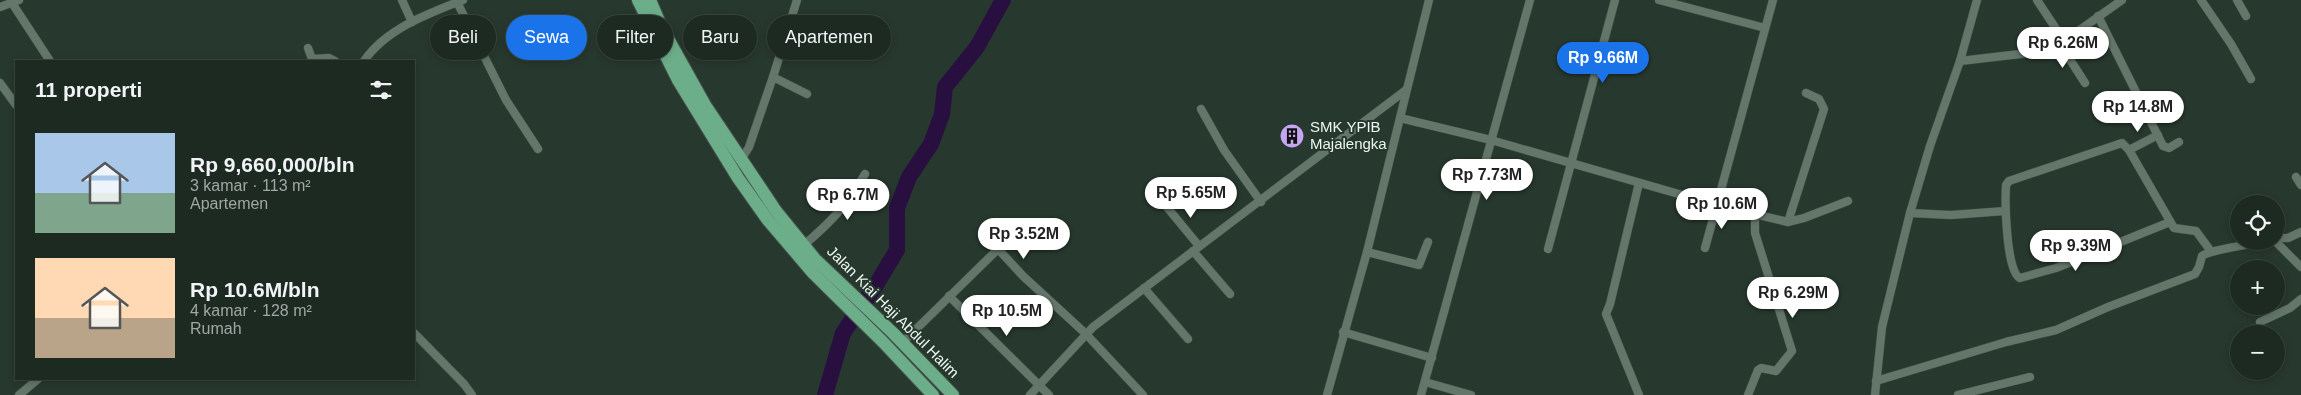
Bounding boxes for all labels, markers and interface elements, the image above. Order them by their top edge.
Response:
chip: Beli [430,15,496,60]
chip: Sewa [506,15,587,60]
chip: Filter [597,15,673,60]
chip: Baru [683,15,757,60]
chip: Apartemen [767,15,891,60]
pin: Rp 6.26M [2011,27,2115,69]
text: Rp 6.26M [2028,34,2098,51]
pin: Rp 9.66M [1551,42,1655,84]
text: Rp 9.66M [1568,49,1638,66]
icon: filters [367,76,395,104]
text: 11 properti [35,78,142,101]
pin: Rp 14.8M [2086,90,2190,133]
text: Rp 14.8M [2103,98,2173,115]
place label: SMK YPIB Majalengka [1310,118,1387,152]
building icon: SMK YPIB Majalengka [1279,123,1305,149]
icon: home [75,153,135,213]
text: Rp 9,660,000/bln [190,153,355,176]
pin: Rp 7.73M [1435,158,1539,201]
text: Rp 7.73M [1452,166,1522,183]
pin: Rp 5.65M [1139,176,1243,219]
text: 3 kamar · 113 m² [190,177,311,194]
pin: Rp 6.7M [802,178,894,221]
text: Rp 5.65M [1156,184,1226,201]
text: Rp 6.7M [817,186,879,203]
pin: Rp 10.6M [1670,188,1774,230]
text: Apartemen [190,195,268,212]
text: Rp 10.6M [1687,195,1757,212]
map controls [2230,195,2285,380]
button: locate [2230,195,2285,250]
pin: Rp 3.52M [972,218,1076,260]
text: Rp 3.52M [989,225,1059,242]
pin: Rp 9.39M [2024,230,2128,272]
text: Rp 9.39M [2041,237,2111,254]
street label: Jalan Kiai Haji Abdul Halim [824,242,963,381]
button: + [2230,260,2285,315]
pin: Rp 6.29M [1741,276,1845,319]
icon: home [75,278,135,338]
text: Rp 10.6M/bln [190,278,320,301]
text: Rp 6.29M [1758,284,1828,301]
pin: Rp 10.5M [955,294,1059,337]
text: 4 kamar · 128 m² [190,302,312,319]
text: Rp 10.5M [972,302,1042,319]
text: Rumah [190,320,242,337]
button: − [2230,325,2285,380]

